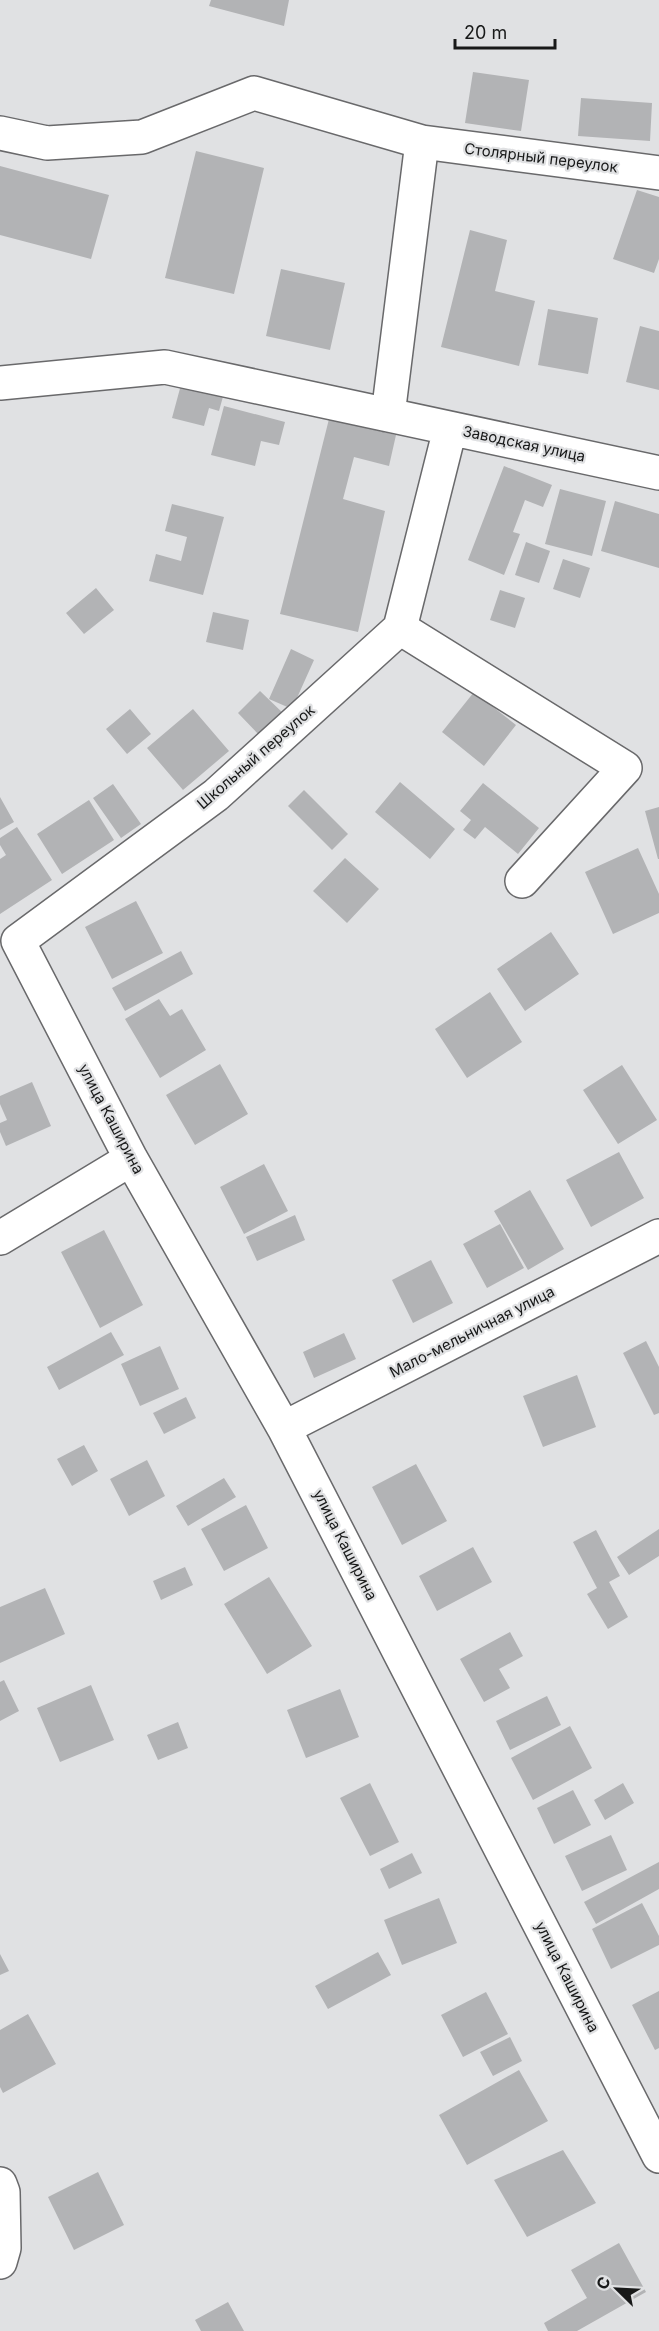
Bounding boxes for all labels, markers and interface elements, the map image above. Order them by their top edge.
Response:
scale bar [455,12,556,50]
text: 20 m [464,22,507,43]
street label: Столярный переулок [463,139,619,176]
street label: Заводская улица [461,421,587,466]
street label: Школьный переулок [193,700,318,813]
street label: улица Каширина [74,1060,148,1177]
street label: Мало-мельничная улица [386,1282,557,1381]
street label: улица Каширина [309,1486,382,1603]
street label: улица Каширина [531,1918,604,2035]
north arrow [587,2259,647,2319]
text: С [592,2273,615,2292]

